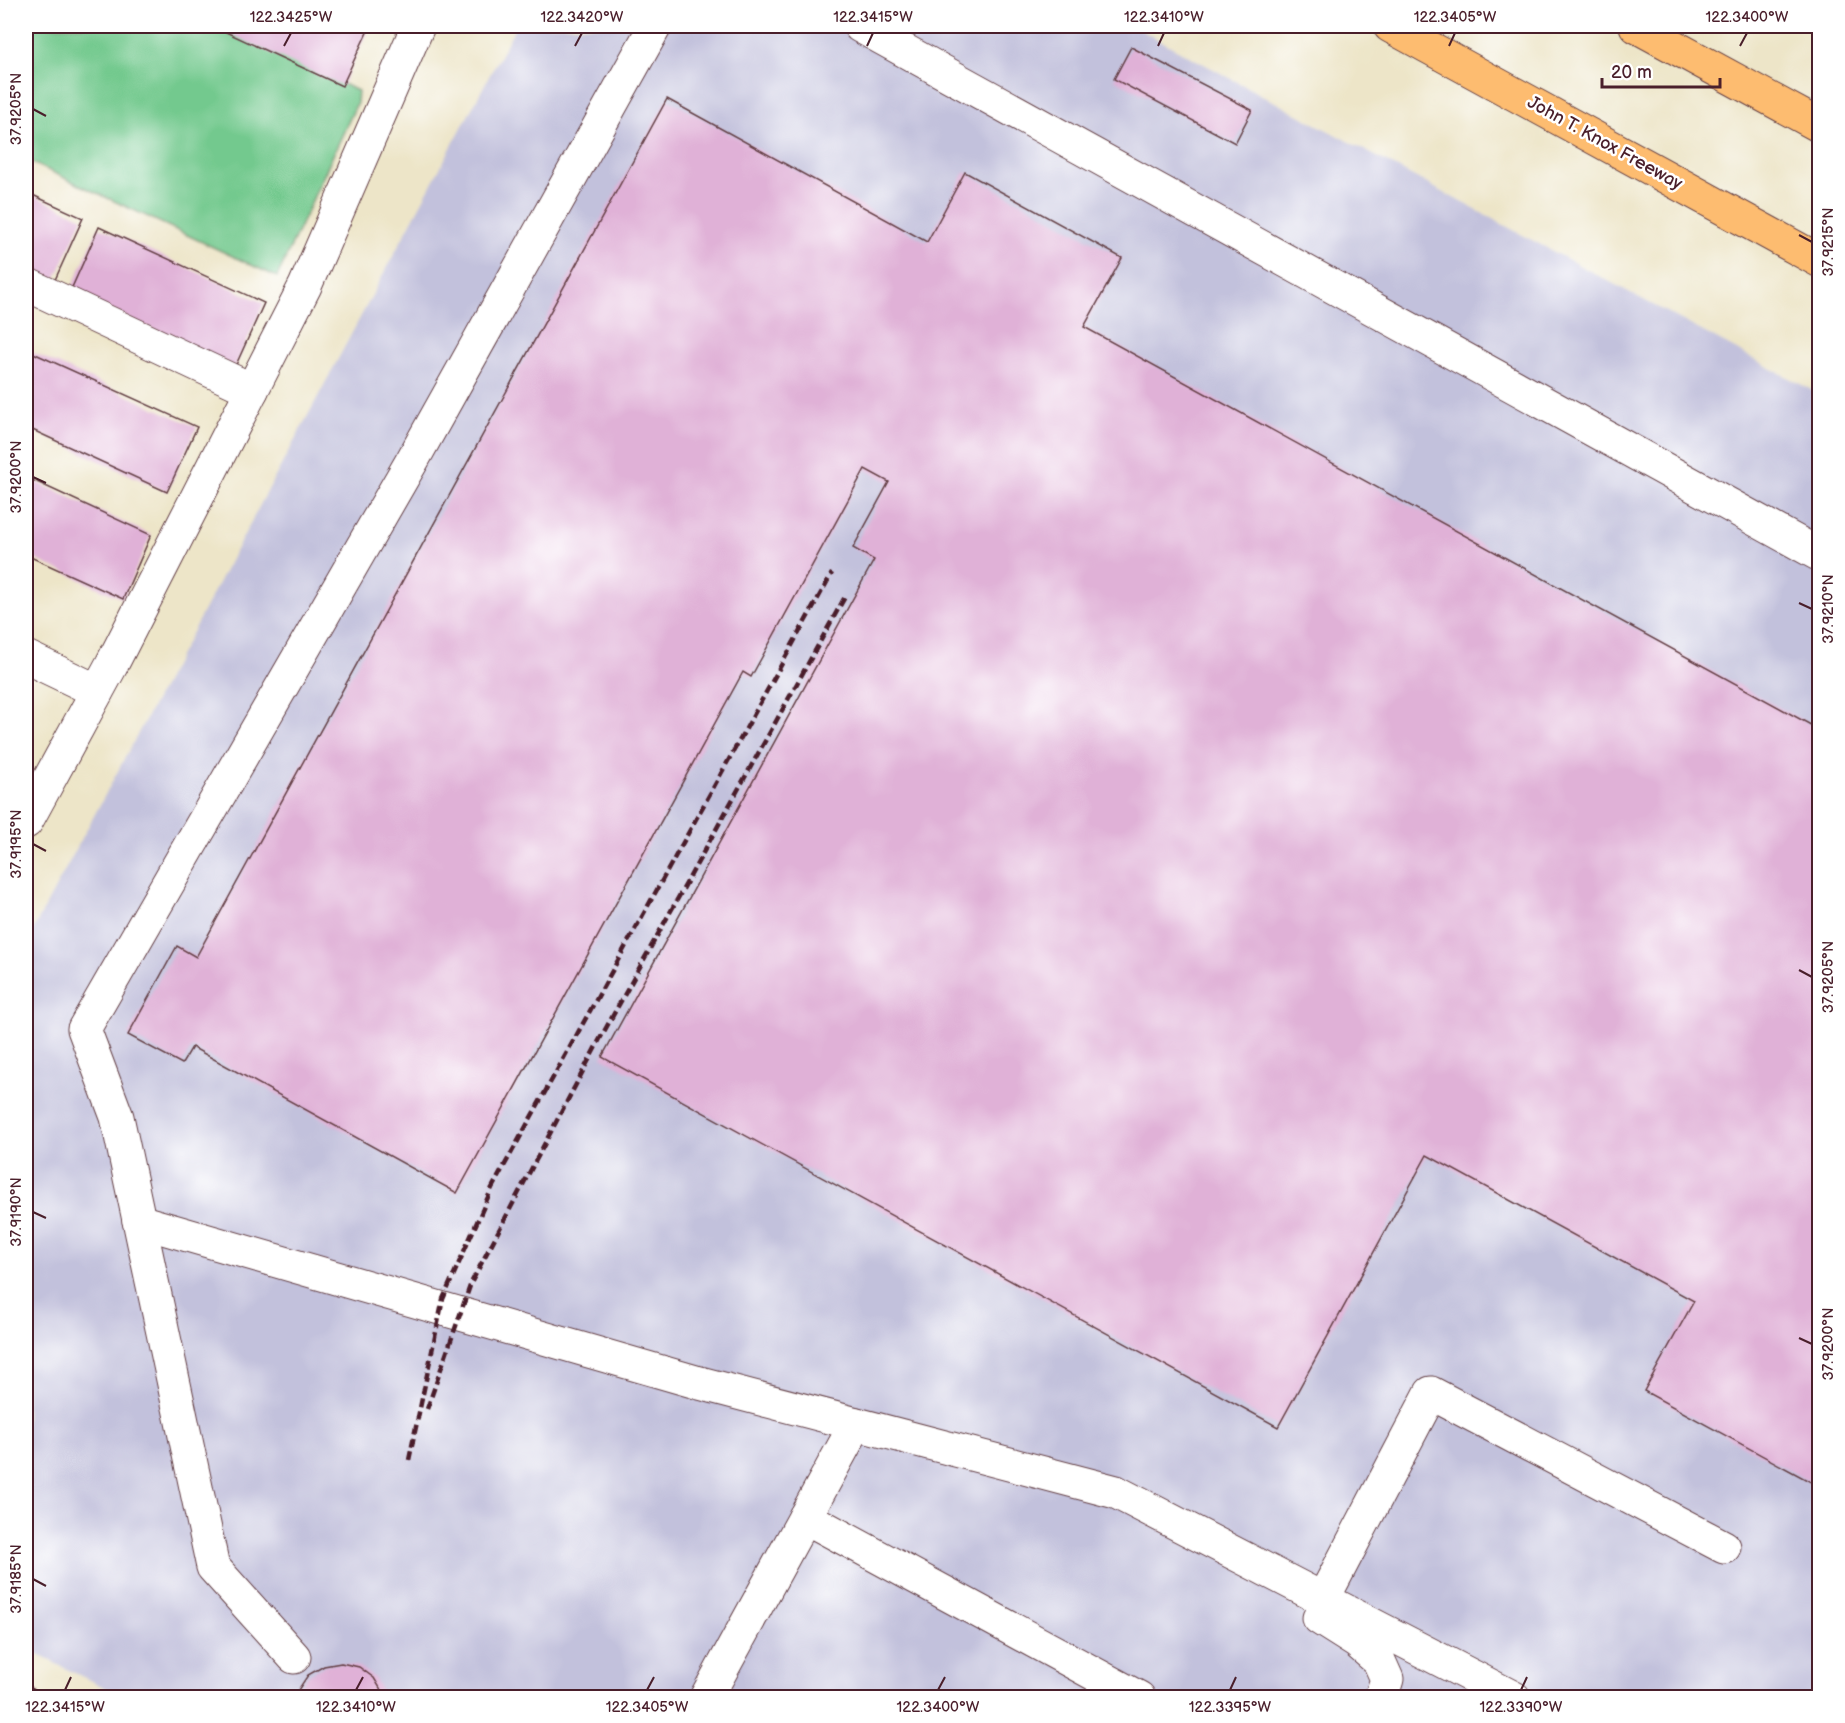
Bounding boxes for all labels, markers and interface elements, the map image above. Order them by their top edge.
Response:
text: 122.3425°W [250,8,333,27]
text: 122.3420°W [540,8,624,27]
text: 122.3415°W [833,8,913,27]
text: 122.3410°W [1124,8,1204,27]
text: 122.3405°W [1414,8,1497,27]
text: 122.3400°W [1705,8,1789,27]
scale bar [1602,51,1720,89]
text: 20 m [1611,62,1652,83]
text: 37.9205°N [7,73,26,145]
street label: John T. Knox Freeway [1524,92,1687,195]
text: 37.9215°N [1819,207,1838,277]
text: 37.9200°N [7,441,26,513]
text: 37.9210°N [1819,574,1838,644]
text: 37.9195°N [7,809,26,879]
text: 37.9205°N [1819,941,1838,1013]
text: 37.9190°N [7,1177,26,1247]
text: 37.9200°N [1819,1308,1838,1380]
text: 37.9185°N [7,1544,26,1614]
text: 122.3415°W [25,1698,105,1717]
text: 122.3410°W [316,1698,396,1717]
text: 122.3405°W [606,1698,689,1717]
text: 122.3400°W [896,1698,980,1717]
text: 122.3395°W [1189,1698,1272,1717]
text: 122.3390°W [1480,1698,1563,1717]

